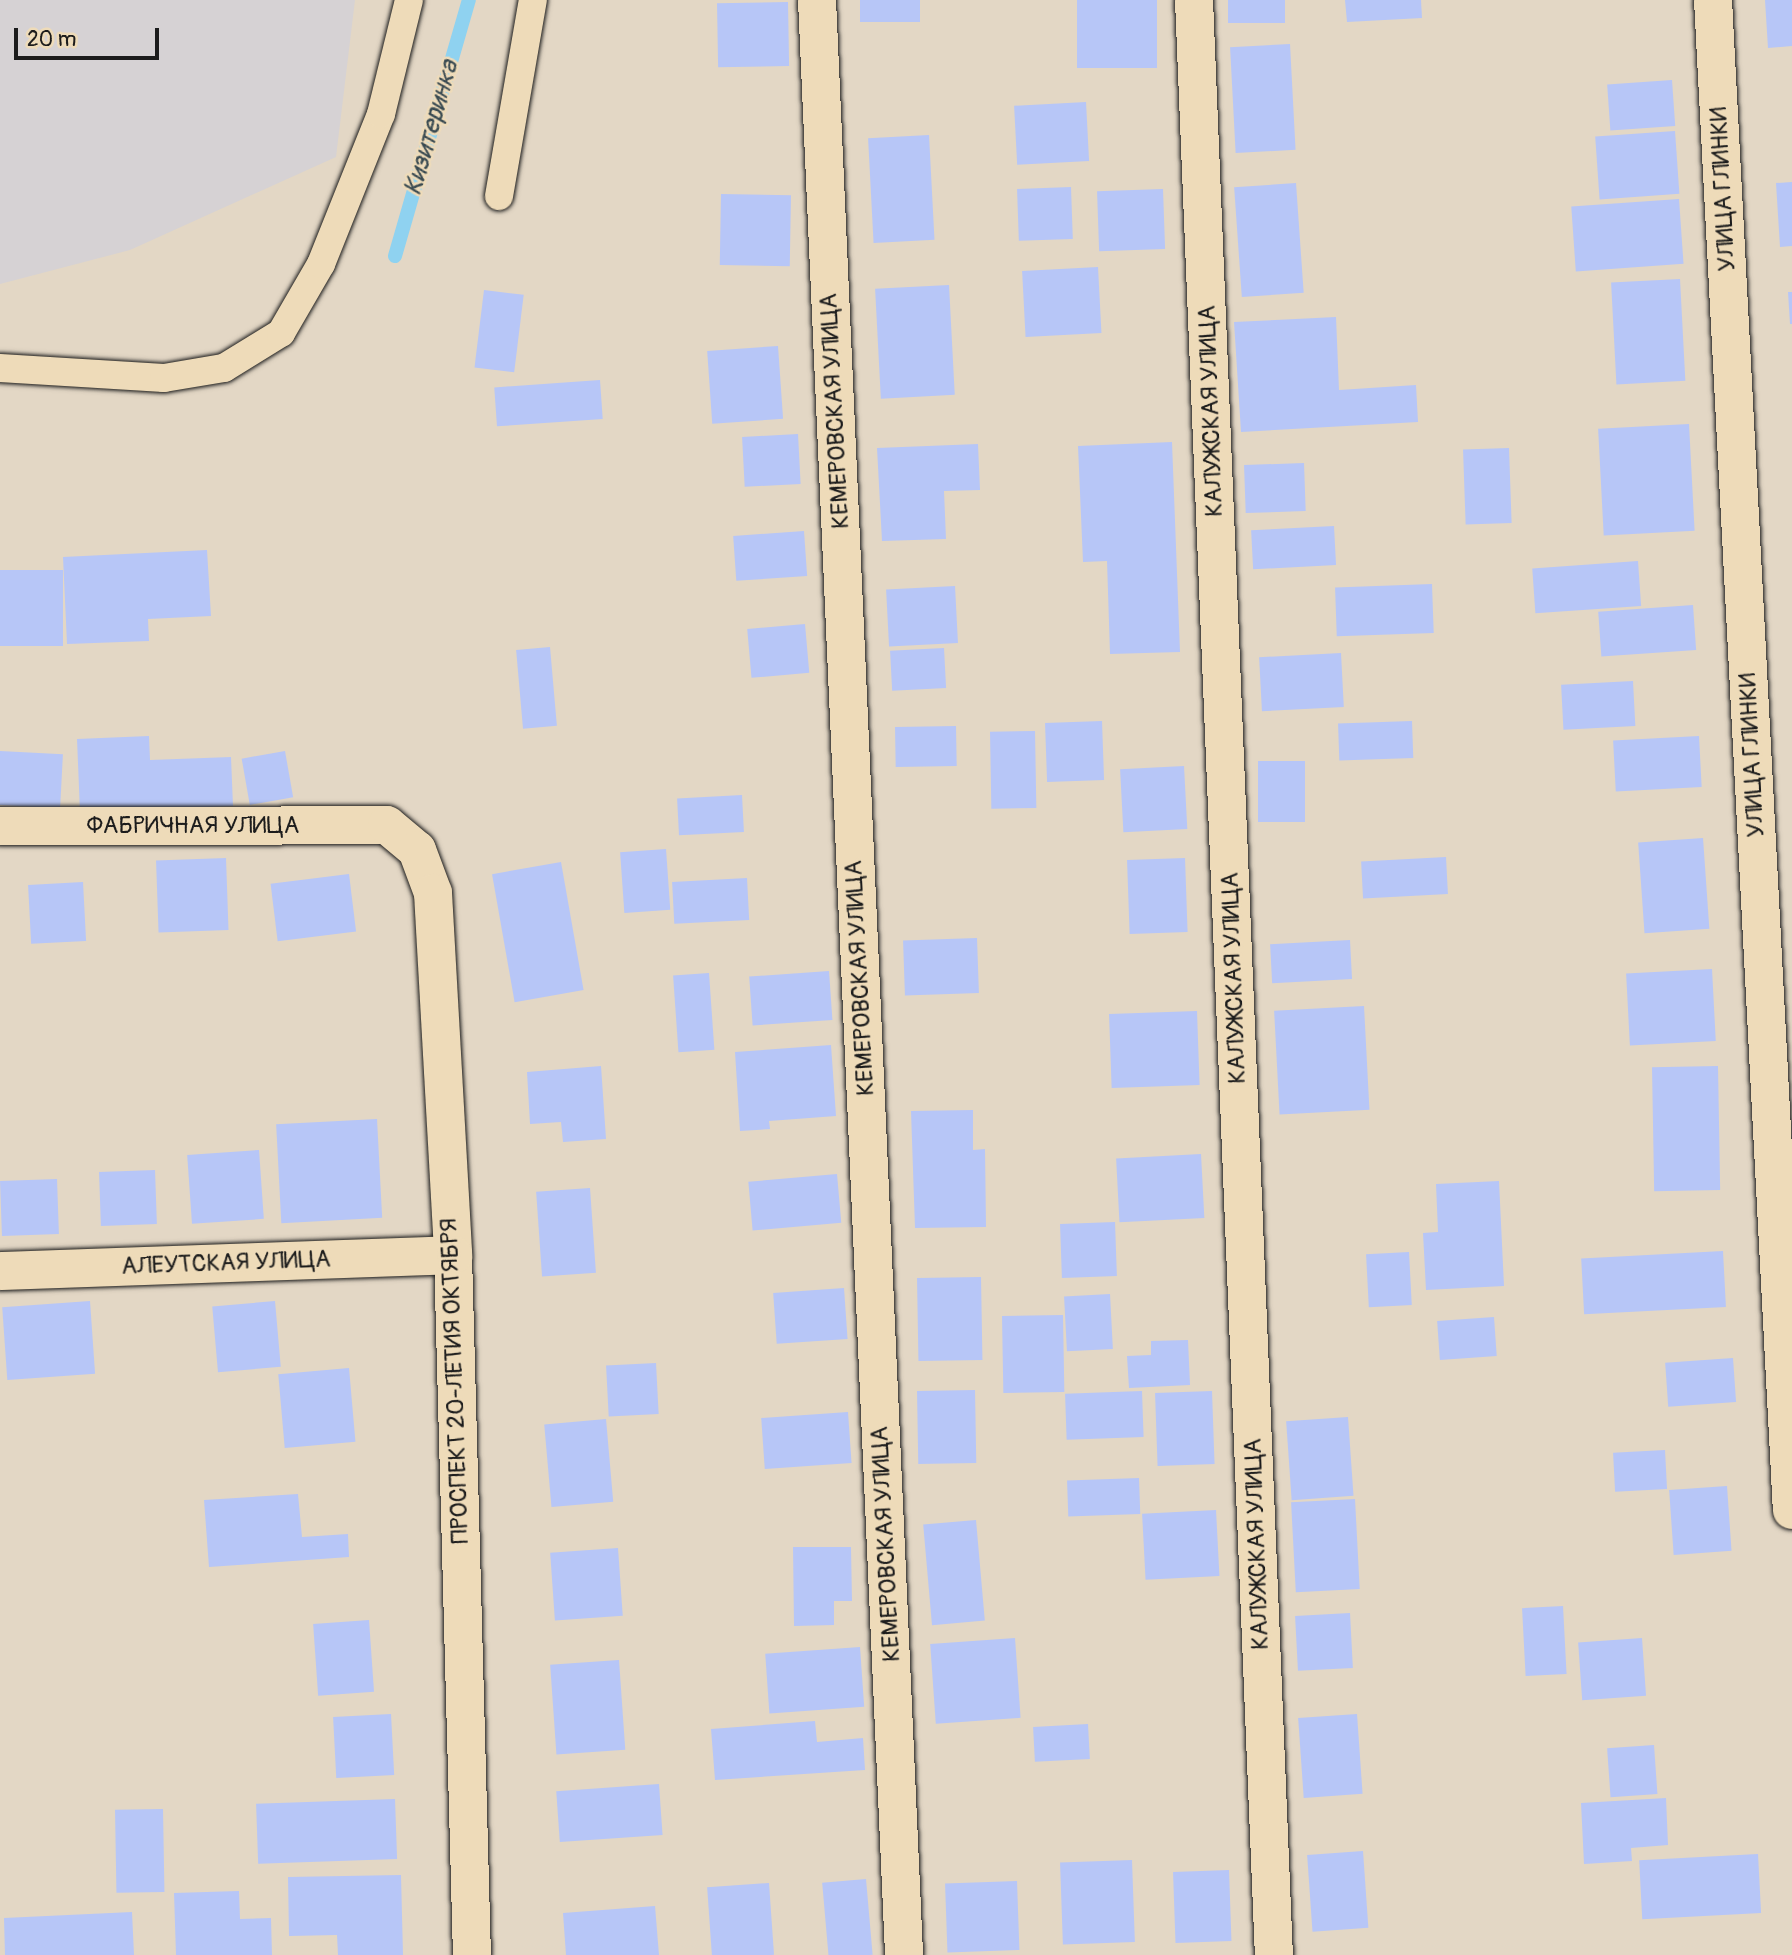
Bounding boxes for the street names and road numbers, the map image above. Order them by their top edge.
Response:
street label: УЛИЦА ГЛИНКИ [1704,106,1742,272]
street label: КЕМЕРОВСКАЯ УЛИЦА [814,292,856,530]
street label: КАЛУЖСКАЯ УЛИЦА [1193,305,1229,517]
street label: УЛИЦА ГЛИНКИ [1733,672,1771,838]
street label: ФАБРИЧНАЯ УЛИЦА [87,812,299,840]
street label: КЕМЕРОВСКАЯ УЛИЦА [839,859,881,1097]
street label: КАЛУЖСКАЯ УЛИЦА [1216,872,1252,1084]
street label: ПРОСПЕКТ 20-ЛЕТИЯ ОКТЯБРЯ [435,1218,475,1544]
street label: АЛЕУТСКАЯ УЛИЦА [121,1245,331,1281]
street label: КЕМЕРОВСКАЯ УЛИЦА [865,1425,907,1663]
street label: КАЛУЖСКАЯ УЛИЦА [1239,1438,1275,1650]

